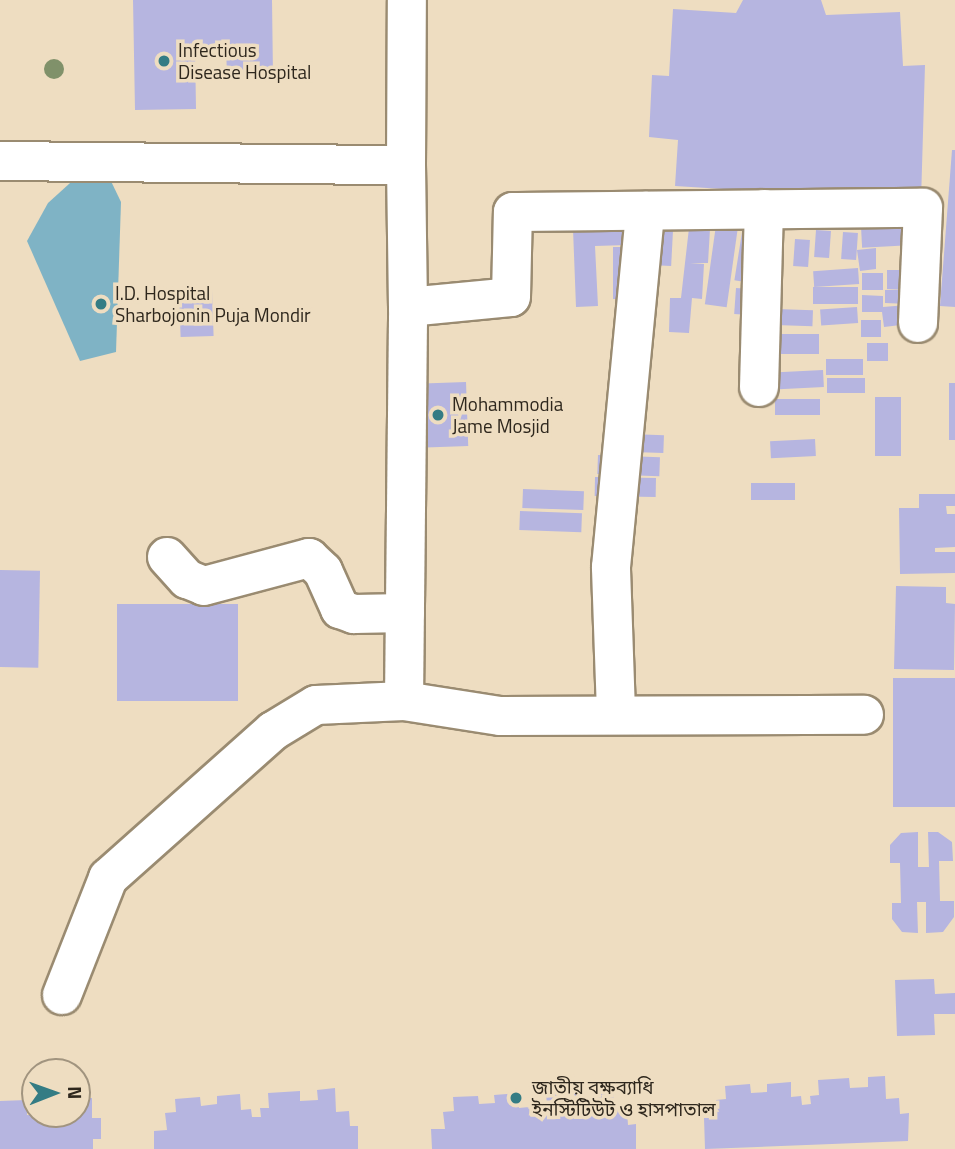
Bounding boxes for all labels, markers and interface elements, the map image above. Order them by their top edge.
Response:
place label: Infectious Disease Hospital [178,39,311,83]
marker: Infectious Disease Hospital [156,53,172,69]
place label: I.D. Hospital Sharbojonin Puja Mondir [115,282,311,326]
marker: I.D. Hospital Sharbojonin Puja Mondir [93,296,109,312]
place label: Mohammodia Jame Mosjid [452,393,563,437]
marker: Mohammodia Jame Mosjid [430,407,446,423]
north arrow [21,1058,91,1128]
place label: জাতীয় বক্ষব্যাধি ইনস্টিটিউট ও হাসপাতাল [532,1076,716,1120]
text: N [61,1086,90,1099]
marker: জাতীয় বক্ষব্যাধি ইনস্টিটিউট ও হাসপাতাল [506,1088,526,1108]

